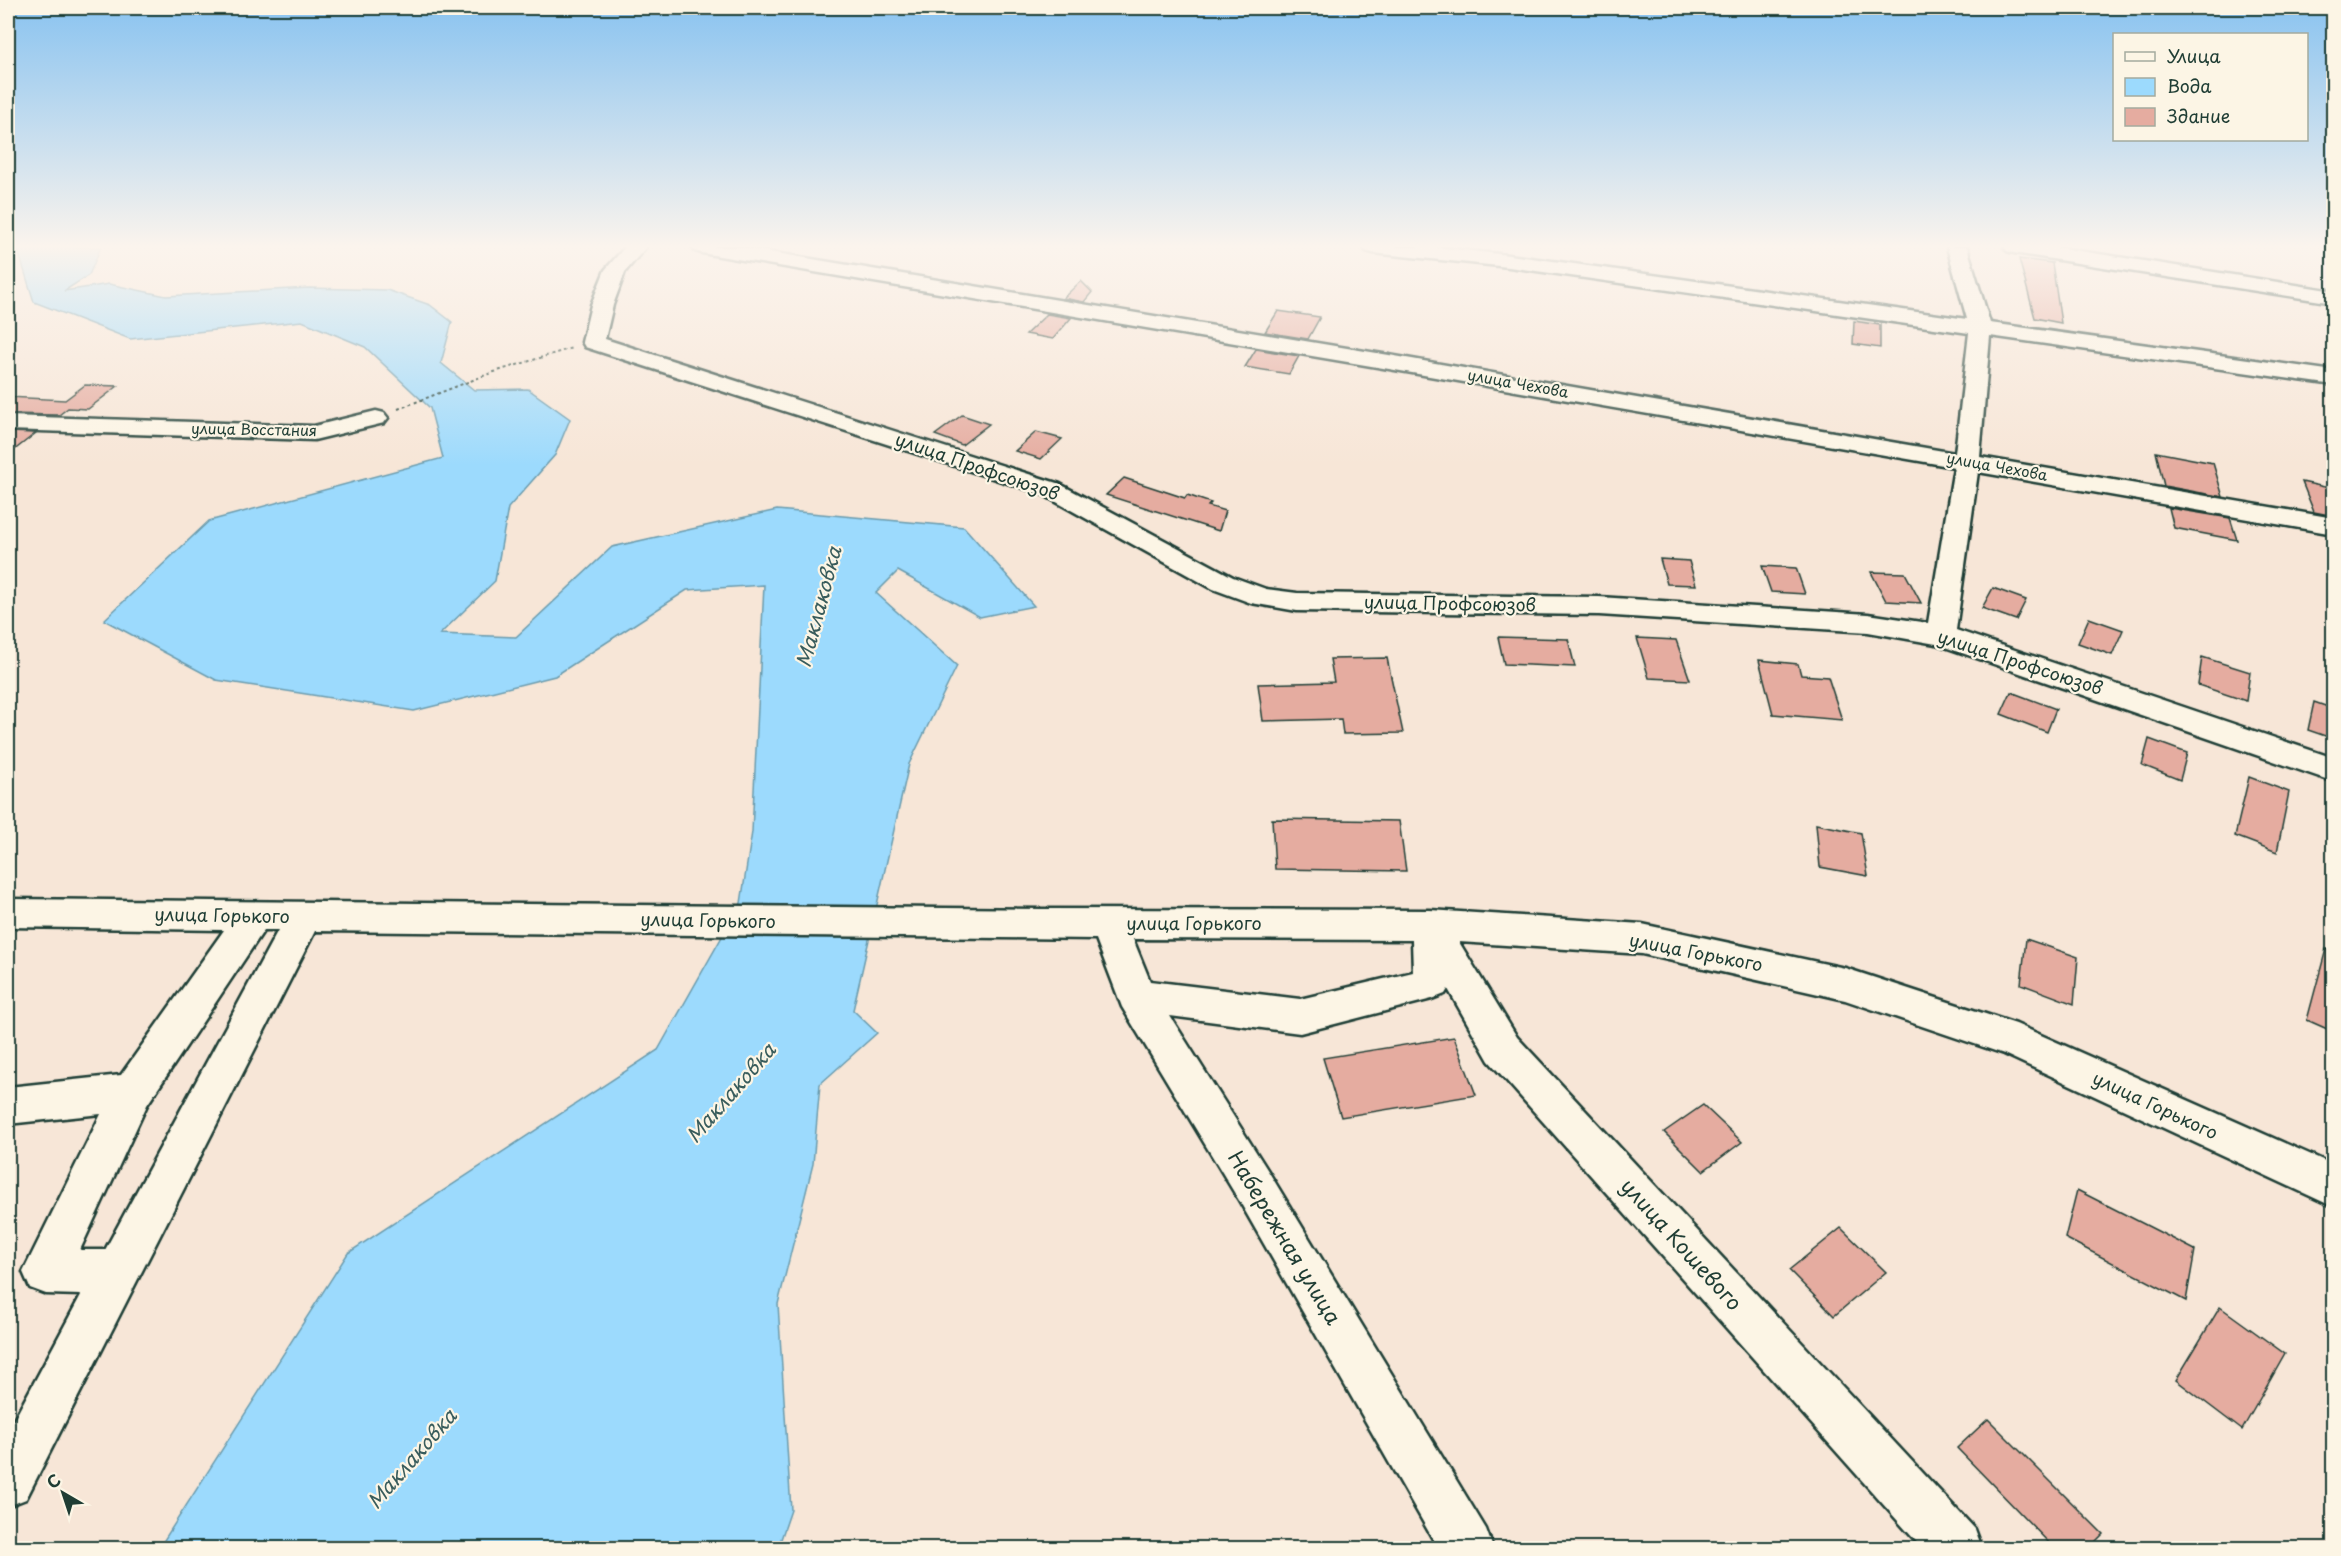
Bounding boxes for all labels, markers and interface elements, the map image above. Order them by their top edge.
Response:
legend [2113,33,2308,141]
text: Улица [2167,42,2221,69]
text: Вода [2167,72,2212,99]
text: Здание [2167,102,2230,129]
street label: улица Чехова [1466,362,1571,403]
street label: улица Восстания [191,416,317,441]
street label: улица Профсоюзов [892,425,1063,506]
street label: улица Чехова [1945,445,2050,486]
water label: Маклаковка [788,543,849,670]
street label: улица Профсоюзов [1364,588,1536,618]
street label: улица Профсоюзов [1934,622,2107,701]
street label: улица Горького [154,900,290,929]
street label: улица Горького [640,905,776,934]
street label: улица Горького [1126,909,1262,936]
street label: улица Горького [1627,925,1765,978]
water label: Маклаковка [678,1035,783,1149]
street label: улица Горького [2089,1064,2223,1146]
street label: Набережная улица [1221,1144,1351,1331]
street label: улица Кошевого [1614,1170,1751,1317]
water label: Маклаковка [359,1401,464,1515]
north arrow [33,1463,93,1523]
text: С [41,1467,65,1494]

